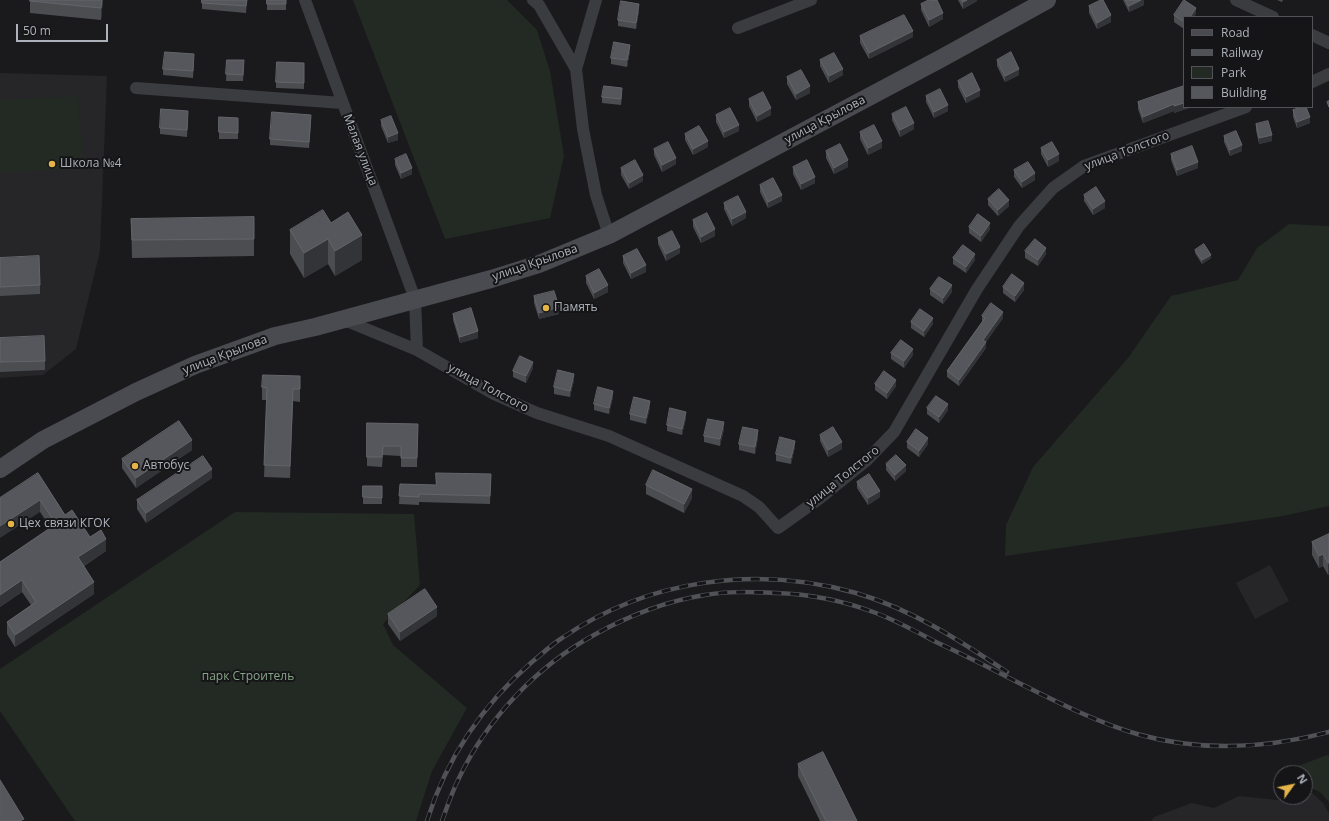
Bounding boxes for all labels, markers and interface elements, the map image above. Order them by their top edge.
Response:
scale bar [18,16,110,42]
legend [1183,16,1313,108]
text: 50 m [23,22,51,39]
text: Road [1221,24,1250,41]
text: Railway [1221,44,1263,61]
text: Park [1221,64,1246,81]
text: Building [1221,84,1266,101]
street label: улица Крылова [782,93,868,147]
street label: Малая улица [340,112,380,188]
street label: улица Толстого [1083,128,1171,174]
place label: Школа №4 [60,157,122,171]
marker: Школа №4 [47,159,57,169]
street label: улица Крылова [490,242,580,284]
place label: Память [554,301,598,315]
marker: Память [541,303,551,313]
street label: улица Крылова [181,332,269,378]
street label: улица Толстого [445,361,531,415]
street label: улица Толстого [804,443,882,511]
place label: Автобус [143,459,189,473]
marker: Автобус [130,461,140,471]
place label: Цех связи КГОК [19,517,110,531]
marker: Цех связи КГОК [6,519,16,529]
park label: парк Строитель [202,670,294,684]
north arrow [1273,765,1313,805]
text: N [1294,771,1311,787]

